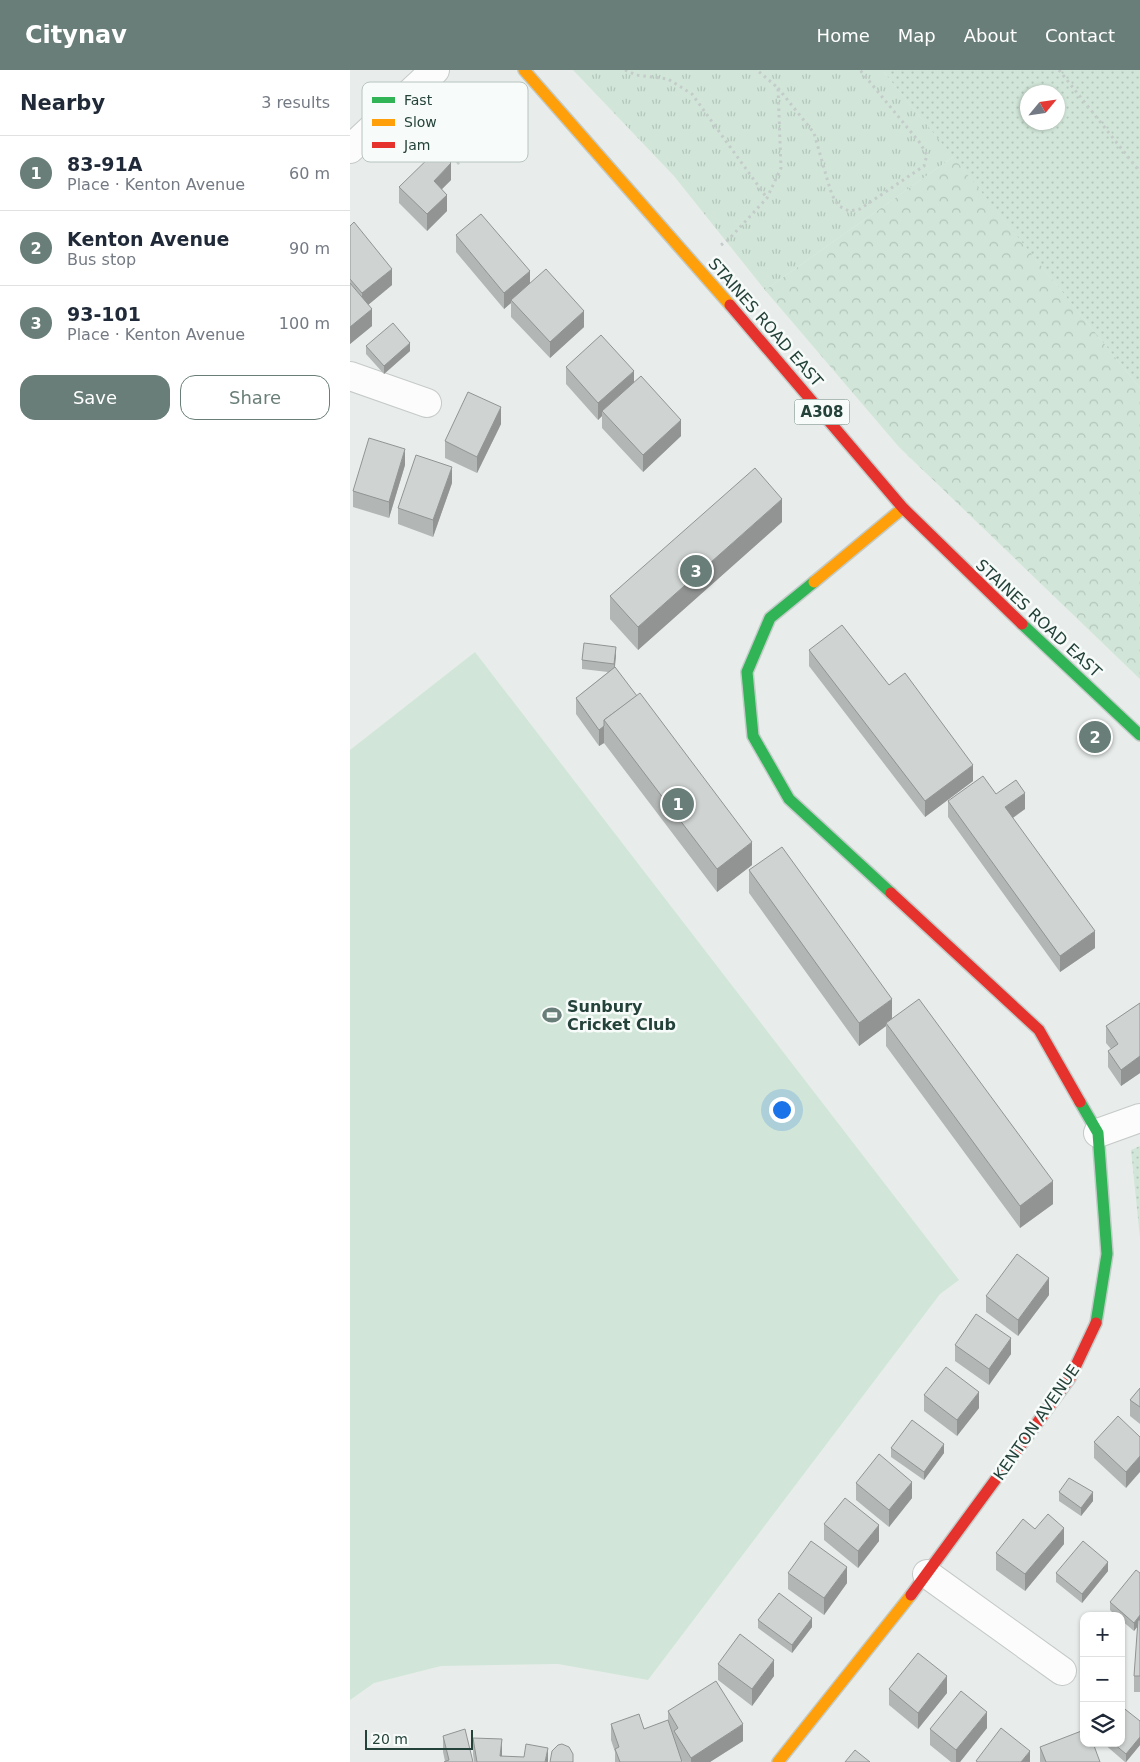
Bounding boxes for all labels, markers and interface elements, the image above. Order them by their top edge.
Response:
text: Citynav [25,21,127,49]
text: Home [817,25,870,46]
text: Map [898,25,936,46]
text: About [964,25,1017,46]
text: Contact [1045,25,1115,46]
legend [362,82,528,162]
north arrow [1020,85,1065,130]
text: Nearby [20,91,105,115]
text: Fast [404,92,433,108]
text: 3 results [261,93,330,112]
text: Slow [404,114,437,130]
text: Jam [403,137,430,153]
text: 83-91A [67,153,142,175]
text: 1 [30,164,42,183]
text: 60 m [289,164,330,183]
text: Place · Kenton Avenue [67,175,245,194]
text: Kenton Avenue [67,228,229,250]
text: 2 [30,239,42,258]
text: 90 m [289,239,330,258]
text: Bus stop [67,250,136,269]
street label: STAINES ROAD EAST [705,254,827,391]
text: 93-101 [67,303,141,325]
text: 3 [30,314,42,333]
text: 100 m [279,314,330,333]
text: Place · Kenton Avenue [67,325,245,344]
button: Save [20,375,170,420]
button: Share [180,375,330,420]
road number: A308 [794,400,850,424]
pin: 3 [680,552,712,590]
street label: STAINES ROAD EAST [972,555,1105,682]
pin: 2 [1079,718,1111,756]
pin: 1 [662,785,694,823]
place label: Sunbury Cricket Club [567,997,676,1034]
sports icon: Sunbury Cricket Club [541,1004,563,1026]
your location [769,1097,795,1123]
street label: KENTON AVENUE [989,1361,1083,1484]
map controls [1080,1612,1125,1747]
button: + [1080,1612,1125,1657]
button: − [1080,1657,1125,1702]
button: layers [1080,1702,1125,1747]
scale bar [365,1727,472,1750]
text: 20 m [372,1731,408,1747]

